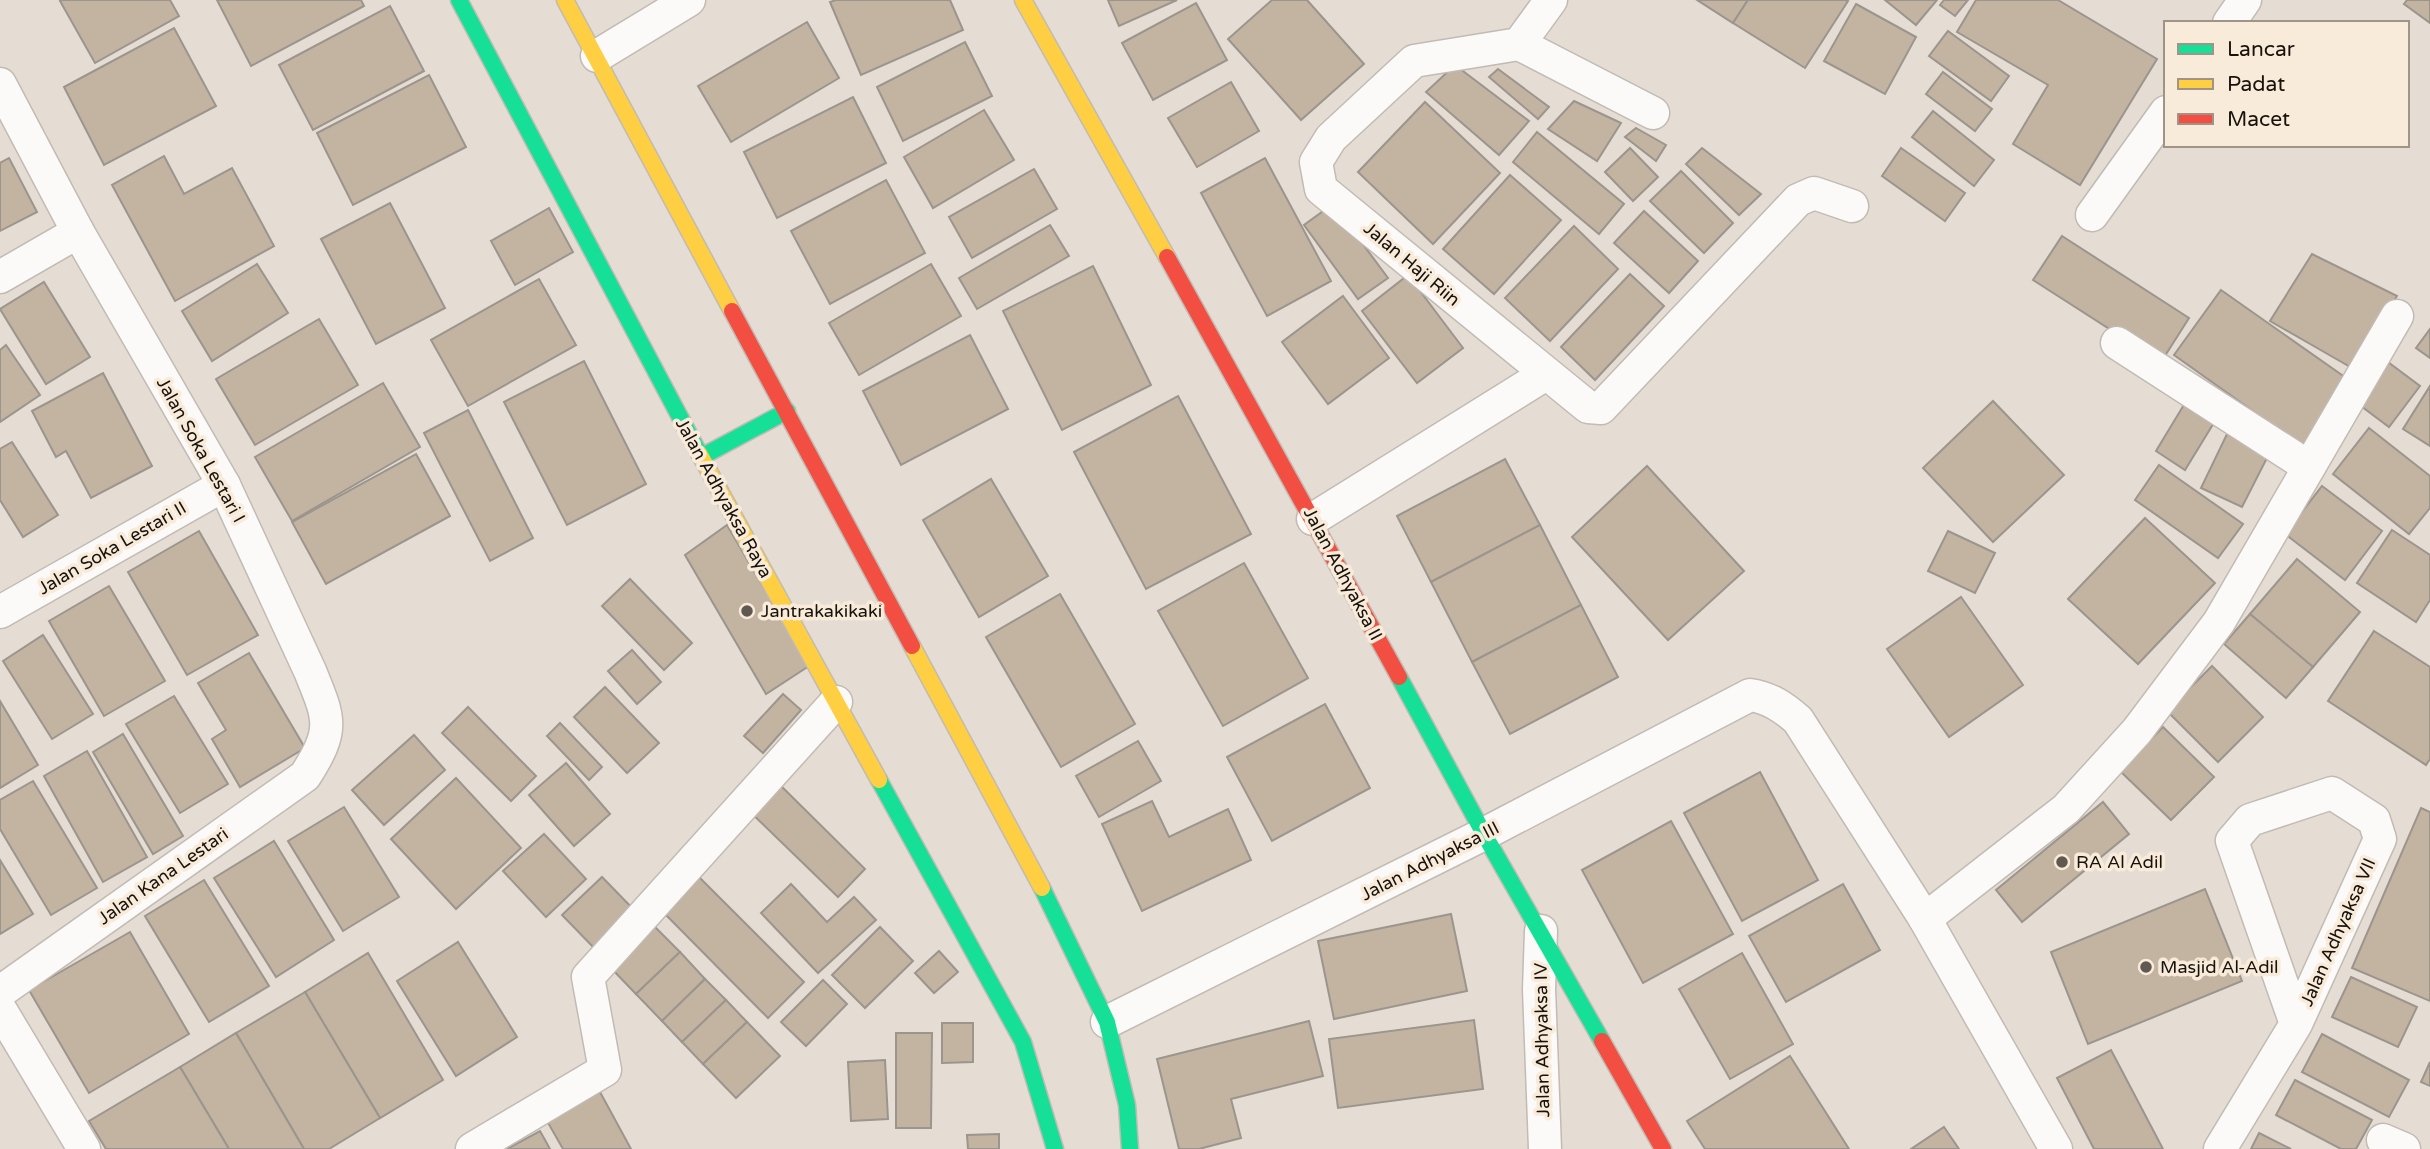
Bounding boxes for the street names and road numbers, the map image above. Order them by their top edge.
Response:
street label: Jalan Haji Riin [1359,217,1465,311]
street label: Jalan Soka Lestari I [152,374,250,526]
street label: Jalan Adhyaksa Raya [671,414,777,582]
street label: Jalan Soka Lestari II [34,497,190,599]
street label: Jalan Adhyaksa II [1299,504,1387,644]
street label: Jalan Adhyaksa III [1357,817,1503,905]
street label: Jalan Kana Lestari [94,823,232,929]
street label: Jalan Adhyaksa VII [2295,855,2381,1009]
street label: Jalan Adhyaksa IV [1530,962,1554,1117]

